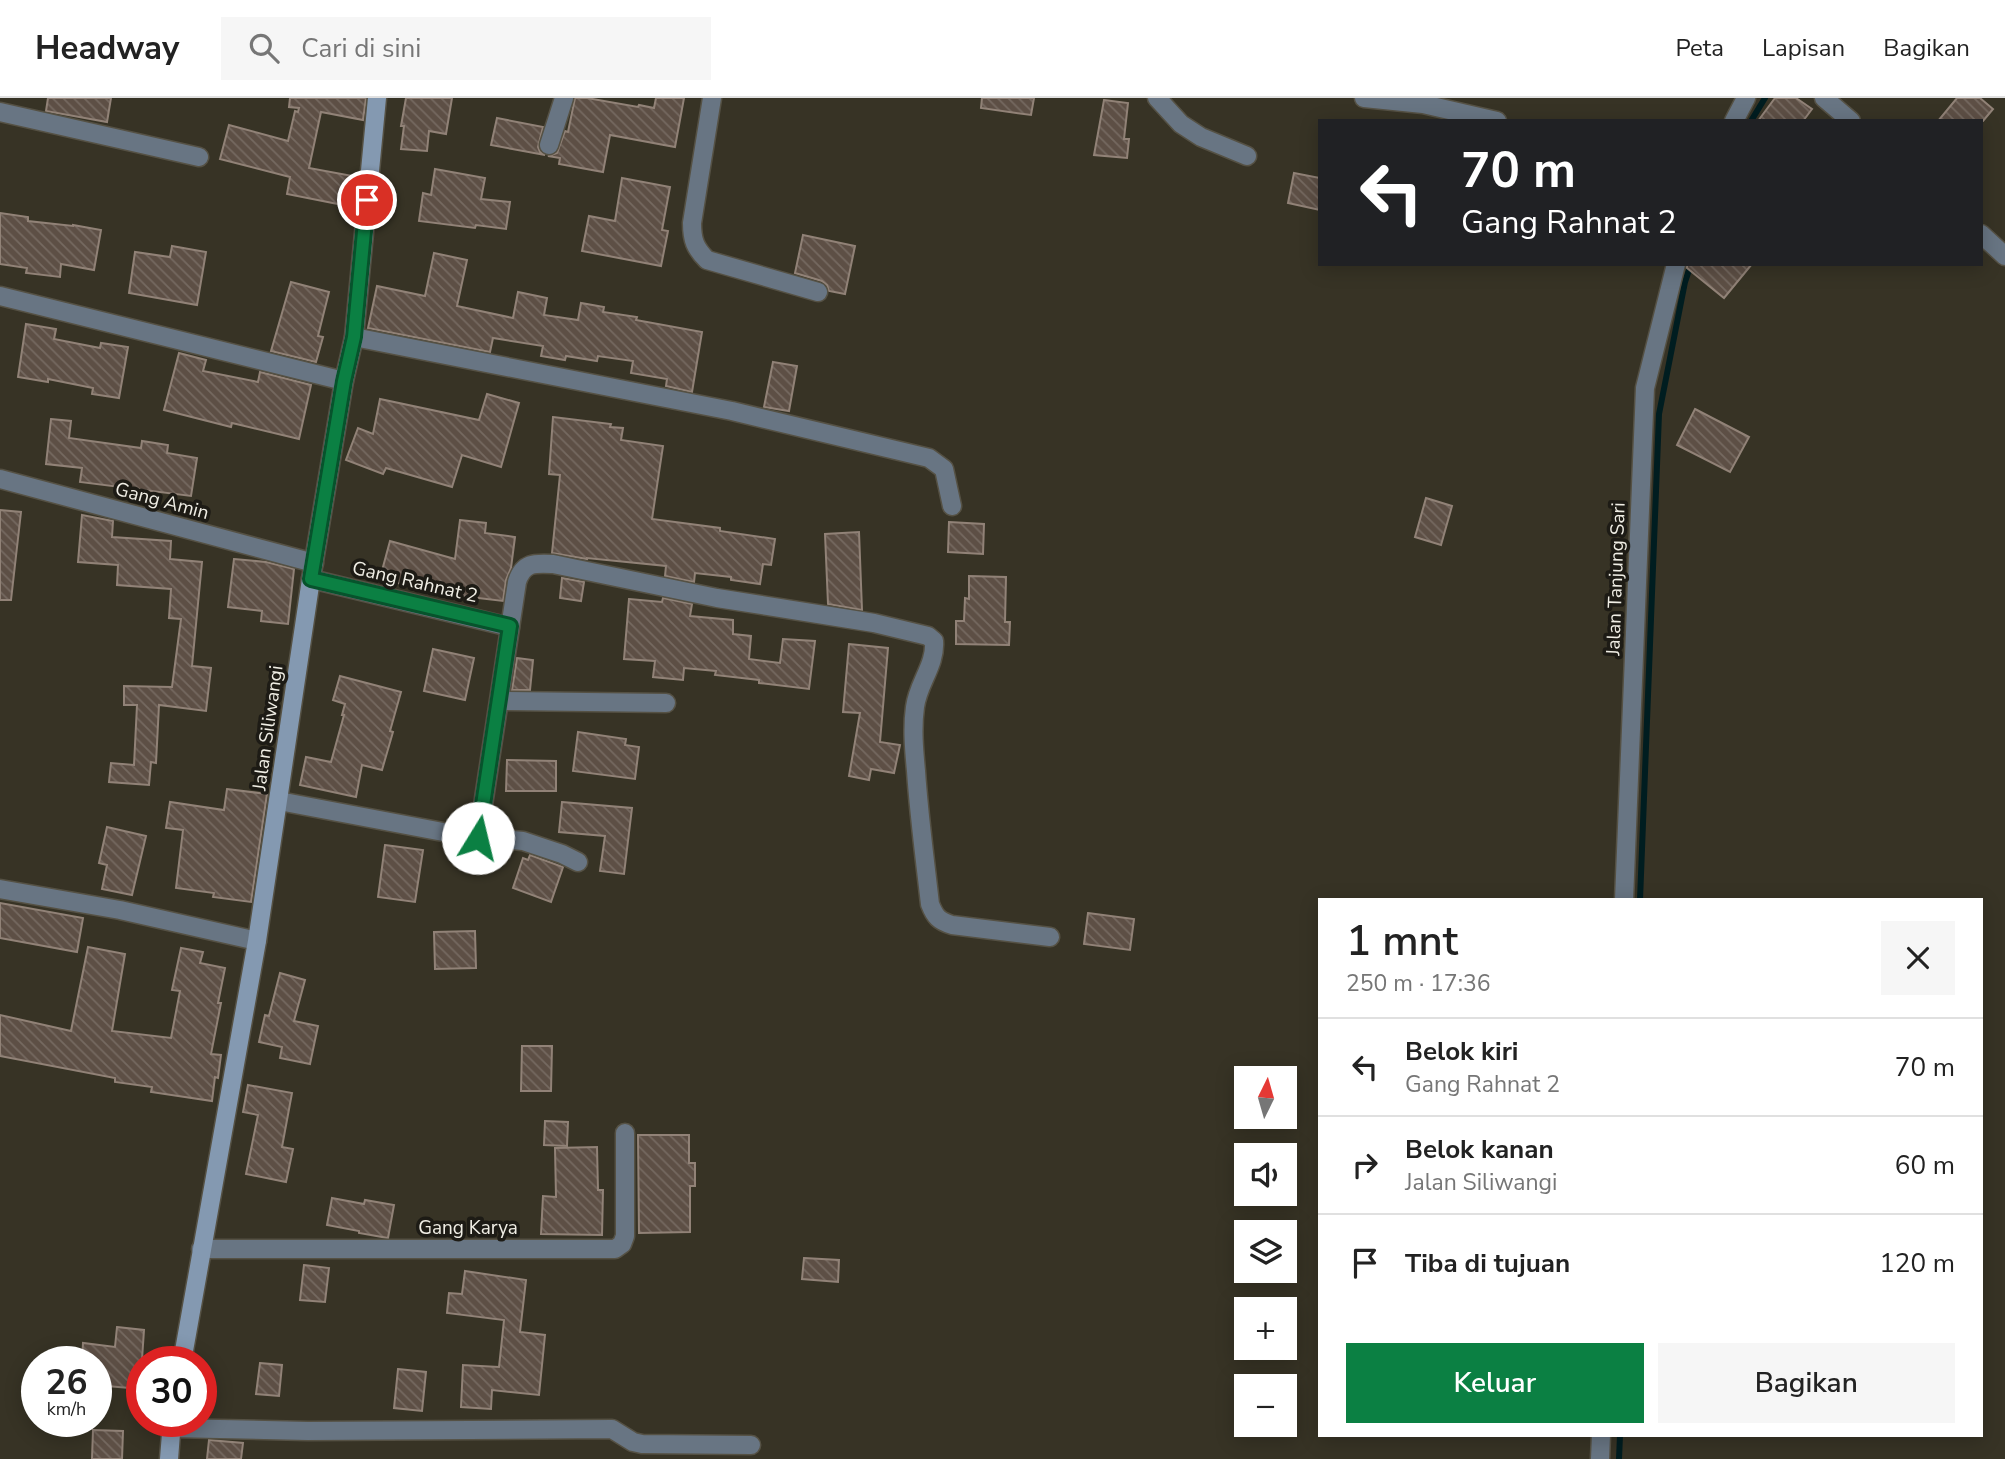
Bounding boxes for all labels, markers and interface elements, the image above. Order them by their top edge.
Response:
search box [221,17,711,80]
text: Headway [35,26,179,71]
icon: search [245,29,283,67]
text: Cari di sini [301,31,421,66]
text: Peta [1675,32,1724,64]
text: Lapisan [1762,32,1845,64]
text: Bagikan [1883,32,1970,64]
text: 70 m [1461,137,1576,204]
icon: left [1346,147,1437,238]
pin [337,170,397,230]
icon: arrive [348,181,386,219]
text: Gang Rahnat 2 [1461,201,1677,244]
street label: Gang Amin [112,476,212,526]
street label: Jalan Tanjung Sari [1600,502,1632,657]
street label: Gang Rahnat 2 [350,555,480,609]
street label: Jalan Siliwangi [246,664,290,793]
position arrow [441,801,515,875]
text: 1 mnt [1346,913,1458,970]
button: close [1881,921,1955,995]
text: 250 m · 17:36 [1346,968,1491,999]
text: Belok kiri [1405,1034,1518,1069]
icon: left [1346,1048,1384,1086]
text: 70 m [1895,1050,1955,1085]
north arrow [1234,1066,1297,1129]
map controls [1234,1066,1297,1437]
text: Gang Rahnat 2 [1405,1069,1560,1100]
text: Belok kanan [1405,1132,1554,1167]
button: sound [1234,1143,1297,1206]
icon: right [1346,1146,1384,1184]
text: 60 m [1895,1148,1955,1183]
text: Jalan Siliwangi [1405,1167,1557,1198]
street label: Gang Karya [418,1215,518,1241]
button: layers [1234,1220,1297,1283]
icon: arrive [1346,1244,1384,1282]
text: Tiba di tujuan [1405,1246,1570,1281]
text: 120 m [1879,1246,1955,1281]
button: + [1234,1297,1297,1360]
button: Keluar [1346,1343,1644,1423]
button: Bagikan [1658,1343,1955,1423]
speed limit sign: 30 [126,1346,217,1437]
text: 26 [45,1359,88,1406]
button: − [1234,1374,1297,1437]
text: km/h [47,1397,86,1421]

